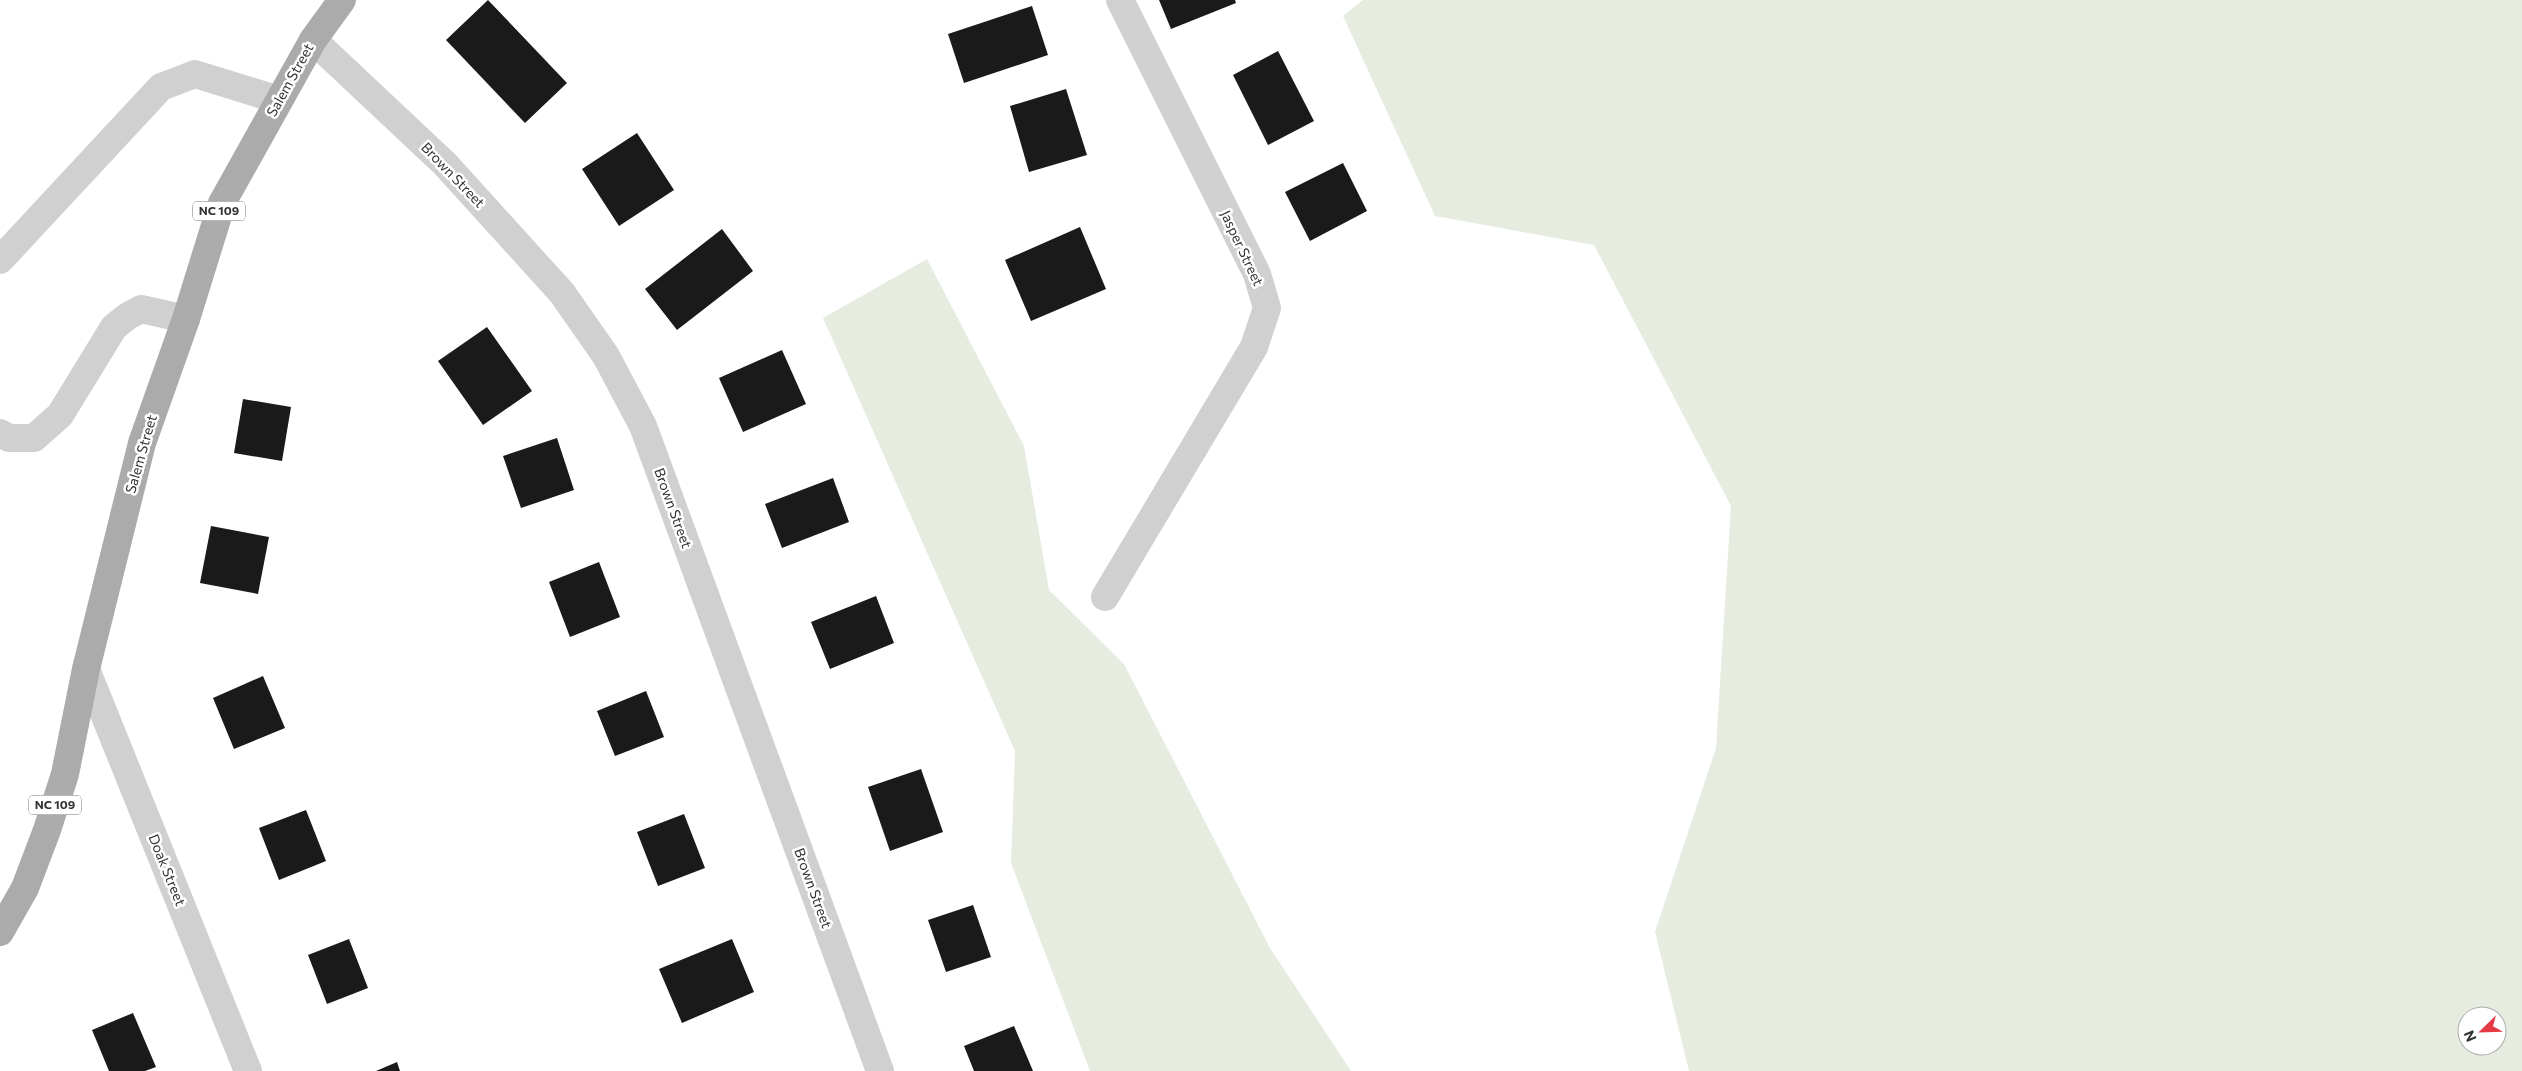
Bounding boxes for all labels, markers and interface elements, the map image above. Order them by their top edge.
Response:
street label: Salem Street [263,40,317,119]
street label: Brown Street [418,139,489,211]
road number: NC 109 [193,202,245,220]
street label: Jasper Street [1218,207,1267,288]
street label: Salem Street [121,412,160,495]
street label: Brown Street [651,465,696,550]
road number: NC 109 [29,796,81,814]
street label: Doak Street [145,831,190,908]
street label: Brown Street [791,845,836,930]
north arrow [2457,1006,2507,1056]
text: N [2460,1028,2479,1044]

